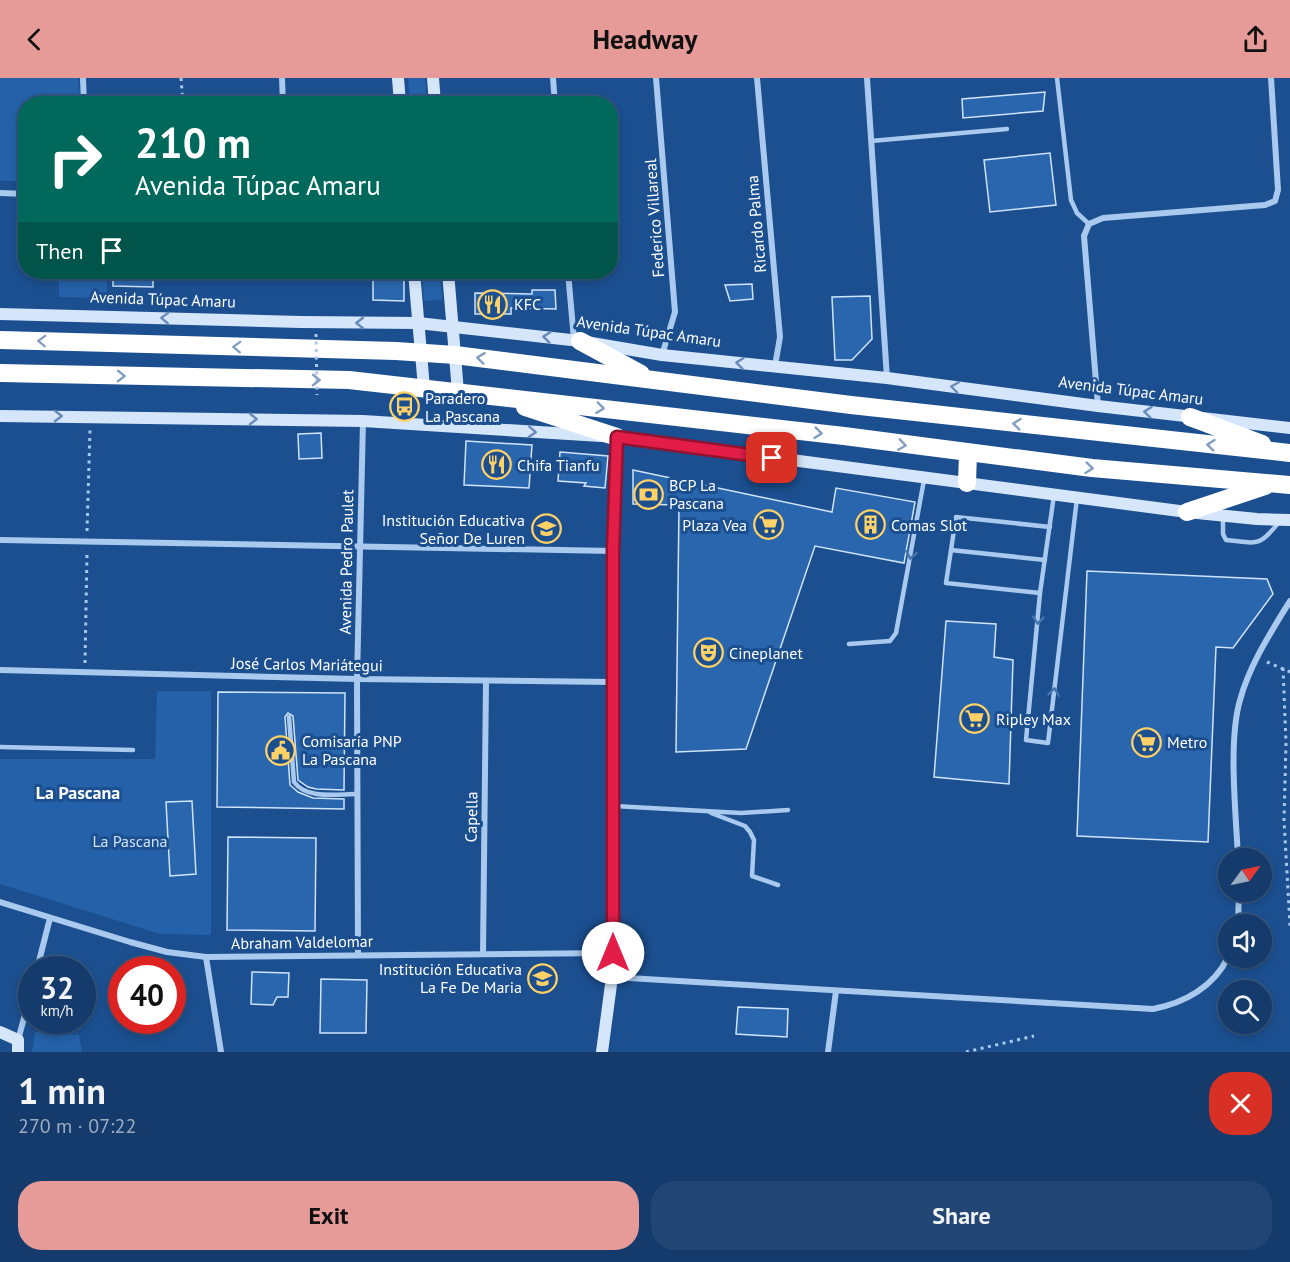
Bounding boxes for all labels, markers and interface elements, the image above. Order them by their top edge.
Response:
text: Headway [592,22,698,56]
icon: back [18,23,51,56]
icon: share [1239,23,1272,56]
text: 210 m [135,115,251,170]
icon: right [36,120,114,198]
street label: Federico Villareal [640,158,668,278]
text: Avenida Túpac Amaru [135,168,381,202]
street label: Ricardo Palma [742,174,770,274]
icon: arrive [95,234,128,267]
text: Then [36,237,83,265]
street label: Avenida Túpac Amaru [90,286,236,312]
restaurant icon: KFC [477,288,509,320]
place label: KFC [514,294,541,314]
street label: Avenida Túpac Amaru [575,311,723,351]
one-way arrow [160,312,169,325]
one-way arrow [355,317,364,329]
one-way arrow [543,332,552,344]
one-way arrow [37,335,46,348]
one-way arrow [232,341,241,353]
one-way arrow [476,353,485,365]
one-way arrow [736,357,745,370]
one-way arrow [117,370,126,382]
street label: Avenida Túpac Amaru [1058,371,1204,409]
one-way arrow [312,373,321,386]
one-way arrow [950,381,960,394]
place label: Paradero La Pascana [425,388,500,426]
bus stop icon: Paradero La Pascana [388,391,420,423]
one-way arrow [596,401,605,414]
one-way arrow [1144,406,1153,419]
one-way arrow [54,410,63,422]
one-way arrow [249,413,258,425]
one-way arrow [1013,418,1022,431]
one-way arrow [528,426,537,439]
one-way arrow [814,426,823,439]
pin [746,432,797,483]
one-way arrow [898,438,907,450]
one-way arrow [1206,439,1216,452]
icon: arrive [755,441,788,474]
restaurant icon: Chifa Tianfu [480,449,512,481]
place label: Chifa Tianfu [517,455,600,475]
one-way arrow [1084,461,1093,474]
place label: BCP La Pascana [669,475,724,513]
bank icon: BCP La Pascana [632,478,664,510]
street label: Avenida Pedro Paulet [335,489,357,635]
supermarket icon: Plaza Vea [752,509,784,541]
building icon: Comas Slot [854,509,886,541]
place label: Institución Educativa Señor De Luren [382,510,525,548]
school or university icon: Institución Educativa Señor De Luren [530,513,562,545]
place label: Plaza Vea [682,515,747,535]
place label: Comas Slot [891,515,968,535]
one-way arrow [905,550,918,560]
one-way arrow [1032,615,1045,625]
theatre icon: Cineplanet [692,637,724,669]
place label: Cineplanet [729,643,803,663]
street label: José Carlos Mariátegui [230,653,383,675]
one-way arrow [1048,687,1060,696]
supermarket icon: Ripley Max [959,703,991,735]
place label: Ripley Max [996,709,1071,729]
supermarket icon: Metro [1130,726,1162,758]
place label: Comisaría PNP La Pascana [302,731,402,769]
place label: Metro [1167,732,1207,752]
public building icon: Comisaría PNP La Pascana [265,734,297,766]
district label: La Pascana [36,781,120,804]
street label: Capella [461,791,481,843]
park label: La Pascana [92,831,168,851]
north arrow [1218,848,1272,902]
map controls [1218,848,1272,1034]
button: sound [1218,914,1272,968]
position arrow [581,921,645,985]
street label: Abraham Valdelomar [231,931,374,953]
speed limit sign: 40 [108,956,186,1034]
place label: Institución Educativa La Fe De Maria [379,959,522,997]
school or university icon: Institución Educativa La Fe De Maria [527,962,559,994]
text: 32 [40,968,74,1007]
button: search [1218,980,1272,1034]
text: km/h [41,1001,73,1020]
text: 1 min [18,1067,106,1114]
button: close [1209,1072,1272,1135]
text: 270 m · 07:22 [18,1113,136,1139]
button: Exit [18,1181,639,1250]
button: Share [651,1181,1272,1250]

